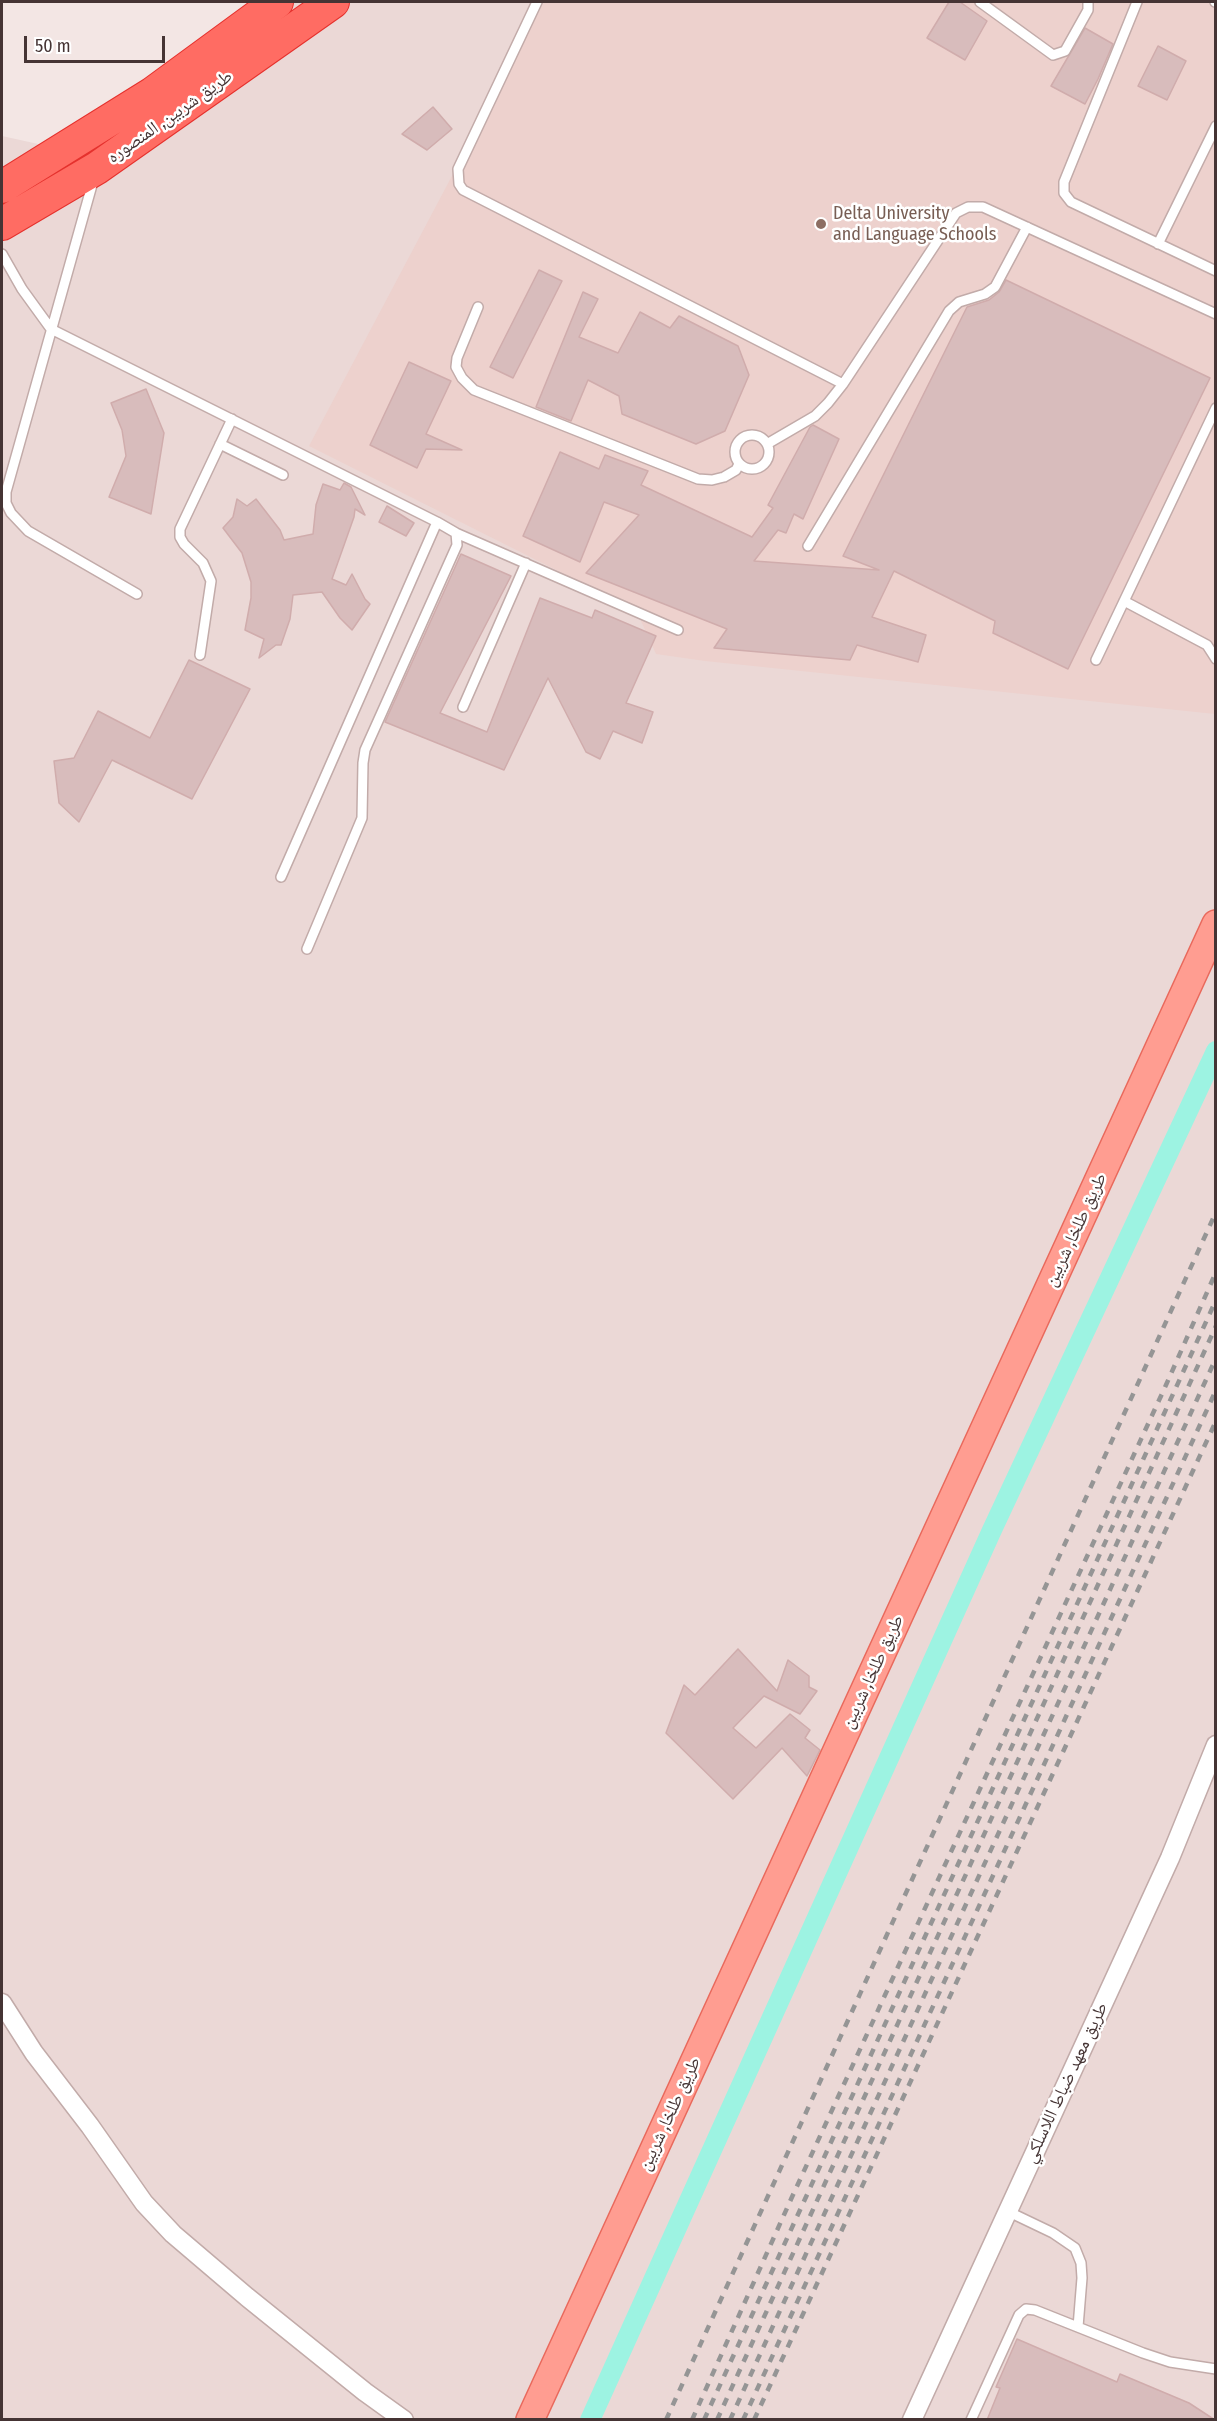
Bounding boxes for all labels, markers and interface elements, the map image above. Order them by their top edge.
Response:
scale bar [27,24,168,62]
text: 50 m [35,35,71,57]
street label: طريق شربين, المنصوره [103,66,237,168]
place label: Delta University and Language Schools [833,203,996,246]
marker: Delta University and Language Schools [814,217,828,231]
street label: طريق طلخا, شربين [1040,1170,1112,1290]
street label: طريق طلخا, شربين [837,1612,909,1732]
street label: طريق معهد ضباط اللاسلكي [1019,1999,1113,2167]
street label: طريق طلخا, شربين [634,2054,706,2174]

